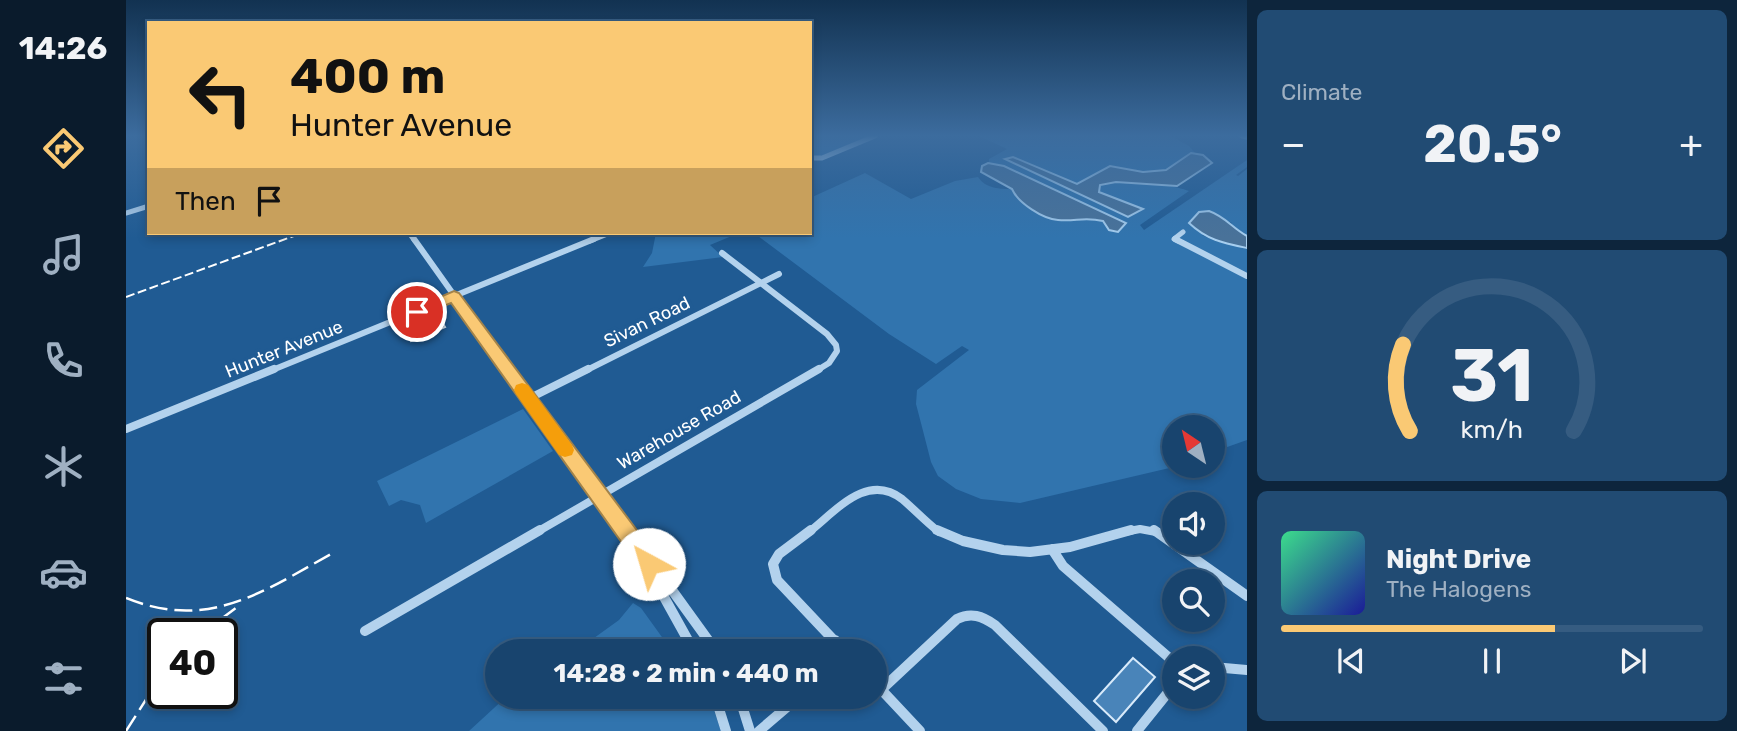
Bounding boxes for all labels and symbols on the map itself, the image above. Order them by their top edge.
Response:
pin [387,282,447,342]
street label: Sivan Road [600,292,694,352]
street label: Hunter Avenue [222,315,346,383]
street label: Warehouse Road [613,386,745,474]
north arrow [1162,415,1225,478]
position arrow [612,527,686,601]
speed limit sign: 40 [147,618,238,709]

